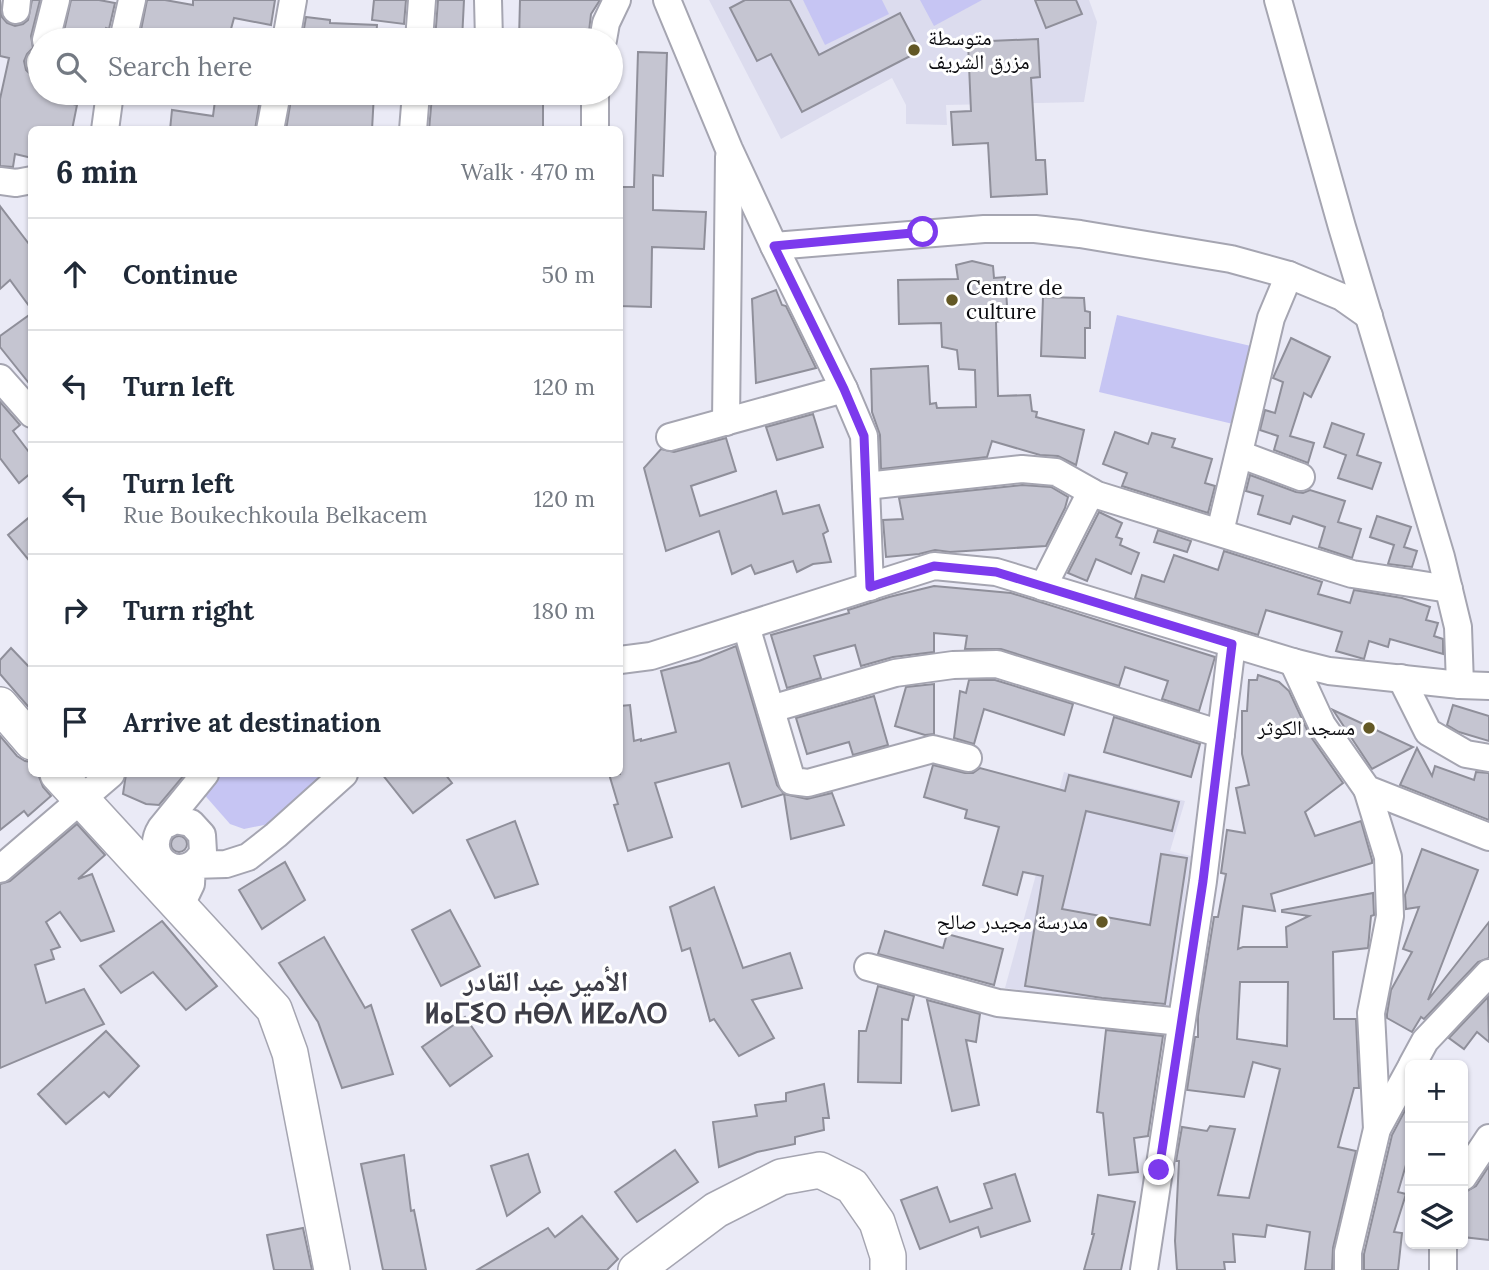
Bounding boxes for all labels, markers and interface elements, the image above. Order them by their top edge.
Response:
place label: متوسطة مزرق الشريف [928,24,1030,75]
search box [28,28,623,105]
marker: متوسطة مزرق الشريف [906,42,922,58]
icon: search [52,48,90,86]
text: Search here [108,50,252,83]
text: 6 min [56,153,138,191]
text: Walk · 470 m [461,157,595,186]
route start [907,216,938,247]
icon: ahead [56,255,94,293]
text: Continue [123,258,238,291]
text: 50 m [542,260,595,289]
place label: Centre de culture [966,274,1063,325]
marker: Centre de culture [944,292,960,308]
icon: left [56,367,94,405]
text: Turn left [123,370,234,403]
text: 120 m [533,372,595,401]
text: Turn left [123,467,234,500]
icon: left [56,479,94,517]
text: 120 m [533,484,595,513]
text: Rue Boukechkoula Belkacem [123,500,428,529]
icon: right [56,591,94,629]
text: Turn right [123,594,254,627]
text: 180 m [533,596,595,625]
icon: arrive [56,703,94,741]
text: Arrive at destination [123,706,381,739]
place label: مسجد الكوثر [1256,714,1355,741]
marker: مسجد الكوثر [1361,720,1377,736]
place label: مدرسة مجيدر صالح [937,908,1088,935]
marker: مدرسة مجيدر صالح [1094,914,1110,930]
district label: الأمير عبد القادر ⵍⴰⵎⵉⵔ ⵄⴱⴷ ⵍⵇⴰⴷⵔ [424,963,668,1031]
map controls [1405,1060,1468,1249]
button: + [1405,1060,1468,1123]
button: − [1405,1123,1468,1186]
route end [1143,1154,1174,1185]
button: layers [1405,1186,1468,1249]

